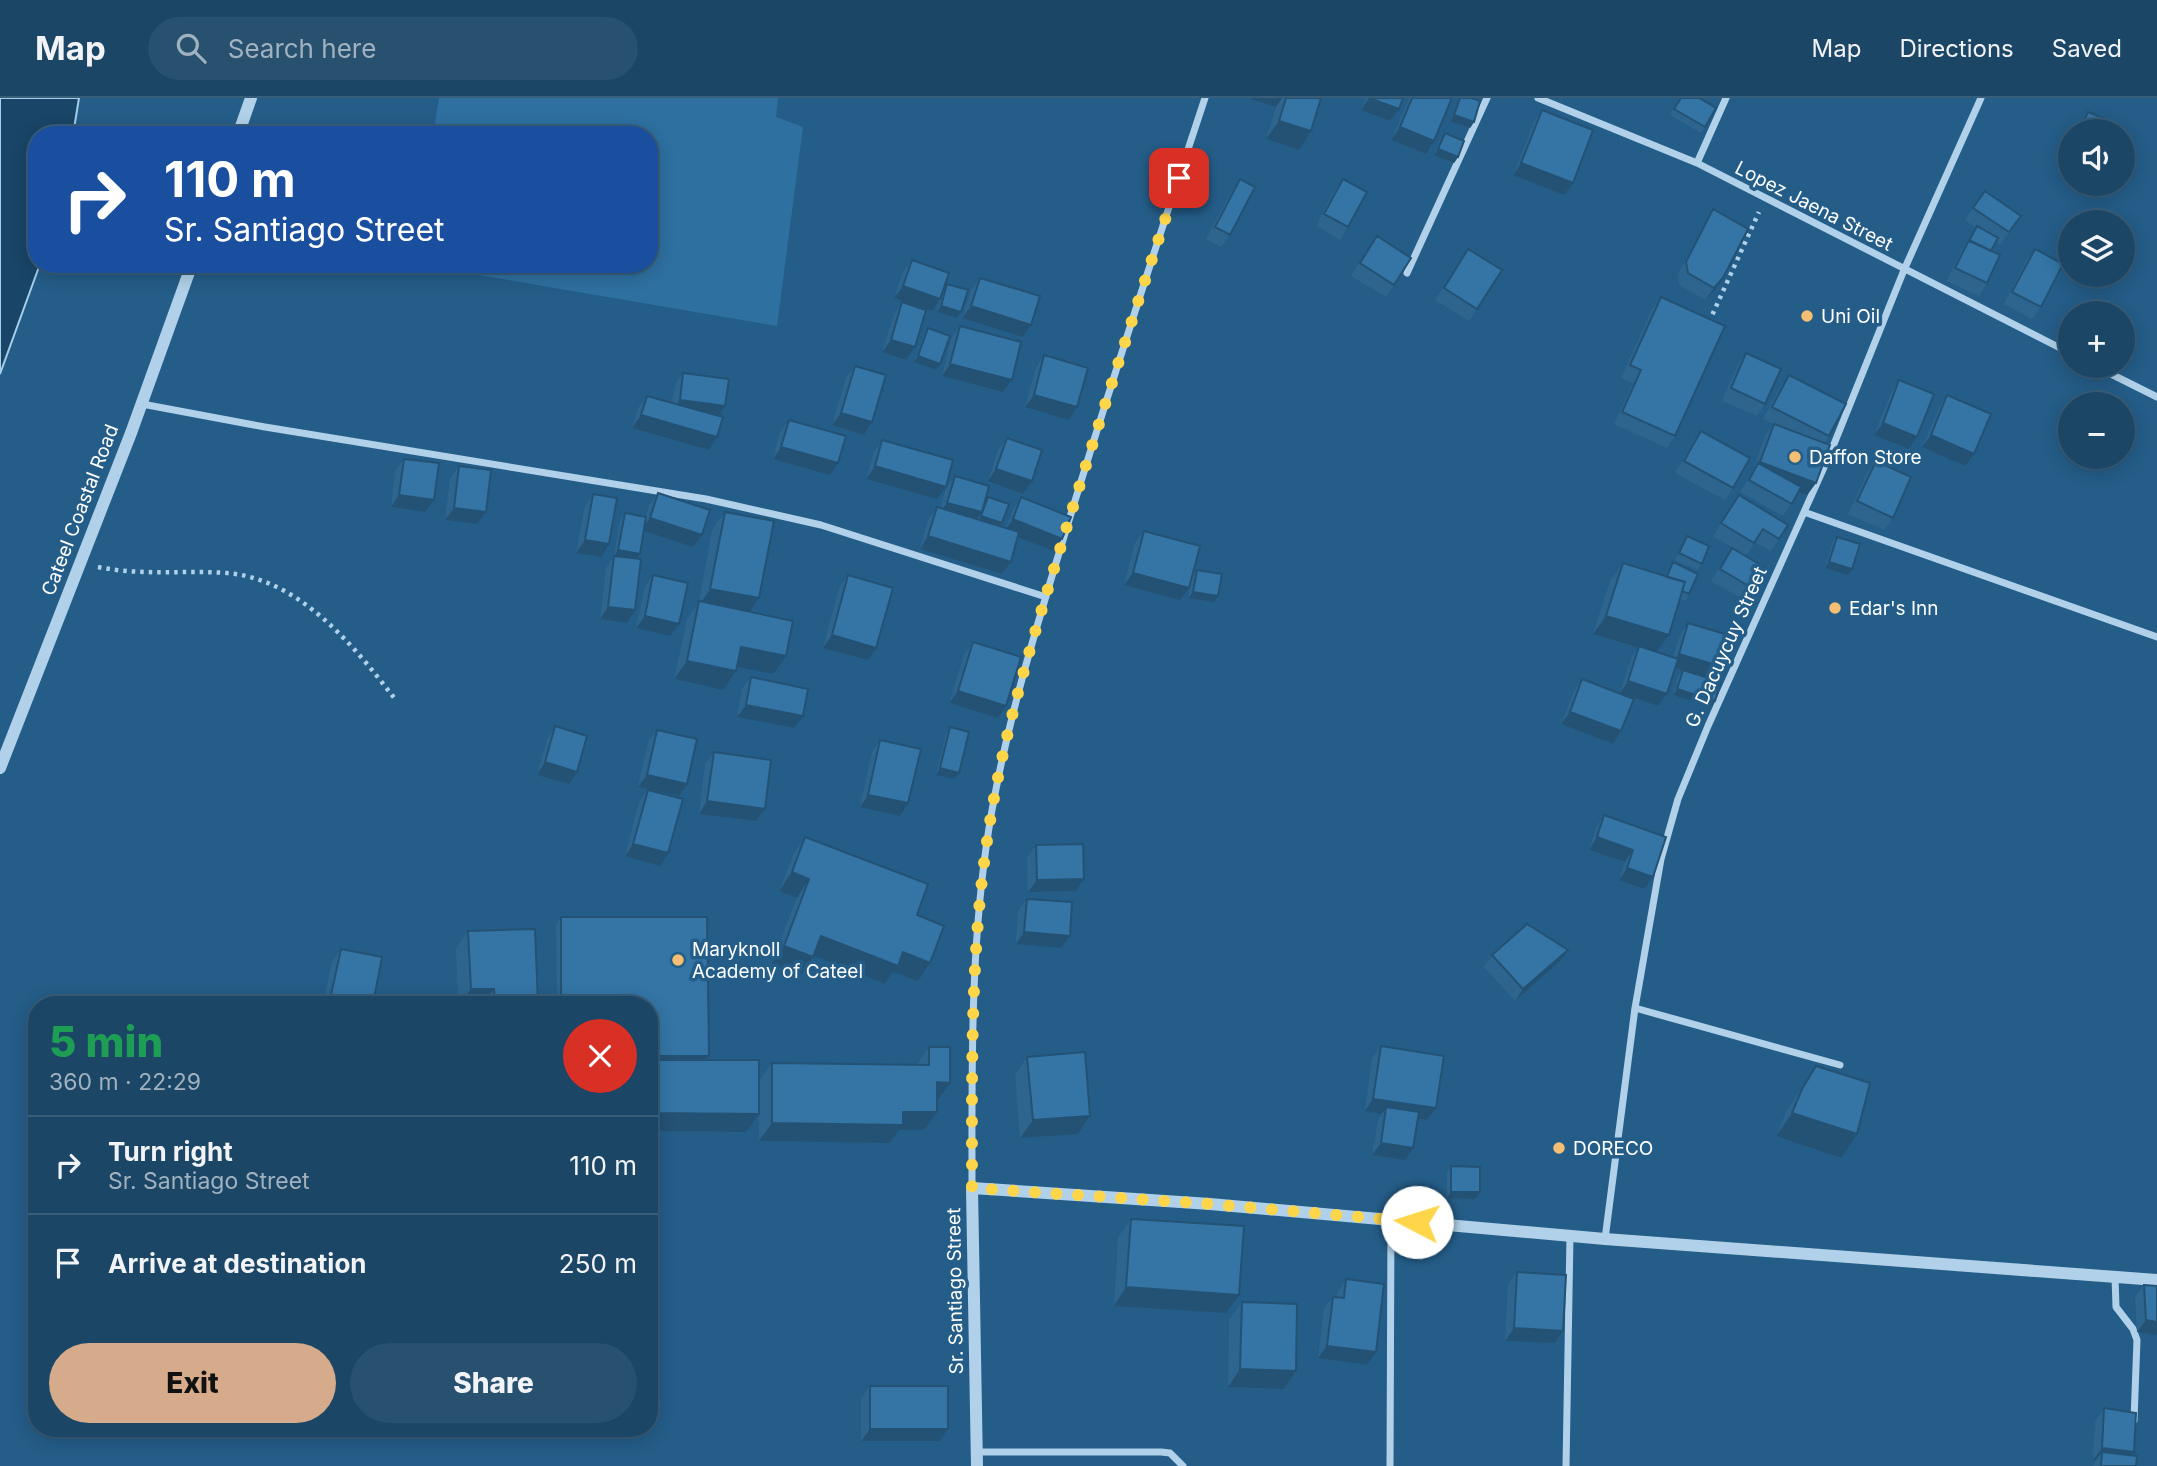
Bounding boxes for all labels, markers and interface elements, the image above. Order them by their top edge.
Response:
search box [148,17,638,80]
text: Map [35,28,106,68]
icon: search [172,29,210,67]
text: Search here [228,33,376,64]
text: Map [1812,34,1861,63]
text: Directions [1899,34,2014,63]
text: Saved [2052,34,2122,63]
map controls [2058,119,2135,469]
button: sound [2058,119,2135,196]
pin [1149,148,1209,208]
text: 110 m [164,150,296,209]
icon: right [49,154,140,245]
street label: Lopez Jaena Street [1731,156,1897,256]
icon: arrive [1160,159,1198,197]
text: Sr. Santiago Street [164,210,445,249]
button: layers [2058,210,2135,287]
button: + [2058,301,2135,378]
place label: Uni Oil [1821,305,1880,328]
marker: Uni Oil [1799,308,1815,324]
button: − [2058,392,2135,469]
street label: Cateel Coastal Road [37,421,123,599]
place label: Daffon Store [1809,446,1922,469]
marker: Daffon Store [1787,449,1803,465]
street label: G. Dacuycuy Street [1680,563,1772,731]
place label: Edar's Inn [1849,597,1939,620]
marker: Edar's Inn [1827,600,1843,616]
place label: Maryknoll Academy of Cateel [692,938,863,983]
marker: Maryknoll Academy of Cateel [670,952,686,968]
text: 5 min [49,1016,163,1067]
button: close [563,1019,637,1093]
text: 360 m · 22:29 [49,1068,201,1096]
text: Turn right [108,1136,233,1167]
place label: DORECO [1573,1137,1653,1160]
marker: DORECO [1551,1140,1567,1156]
icon: right [49,1146,87,1184]
text: 110 m [569,1150,637,1181]
text: Sr. Santiago Street [108,1167,310,1195]
position arrow [1380,1185,1454,1259]
street label: Sr. Santiago Street [942,1208,968,1374]
icon: arrive [49,1244,87,1282]
text: Arrive at destination [108,1248,367,1279]
text: 250 m [559,1248,637,1279]
button: Exit [49,1343,336,1423]
button: Share [350,1343,637,1423]

